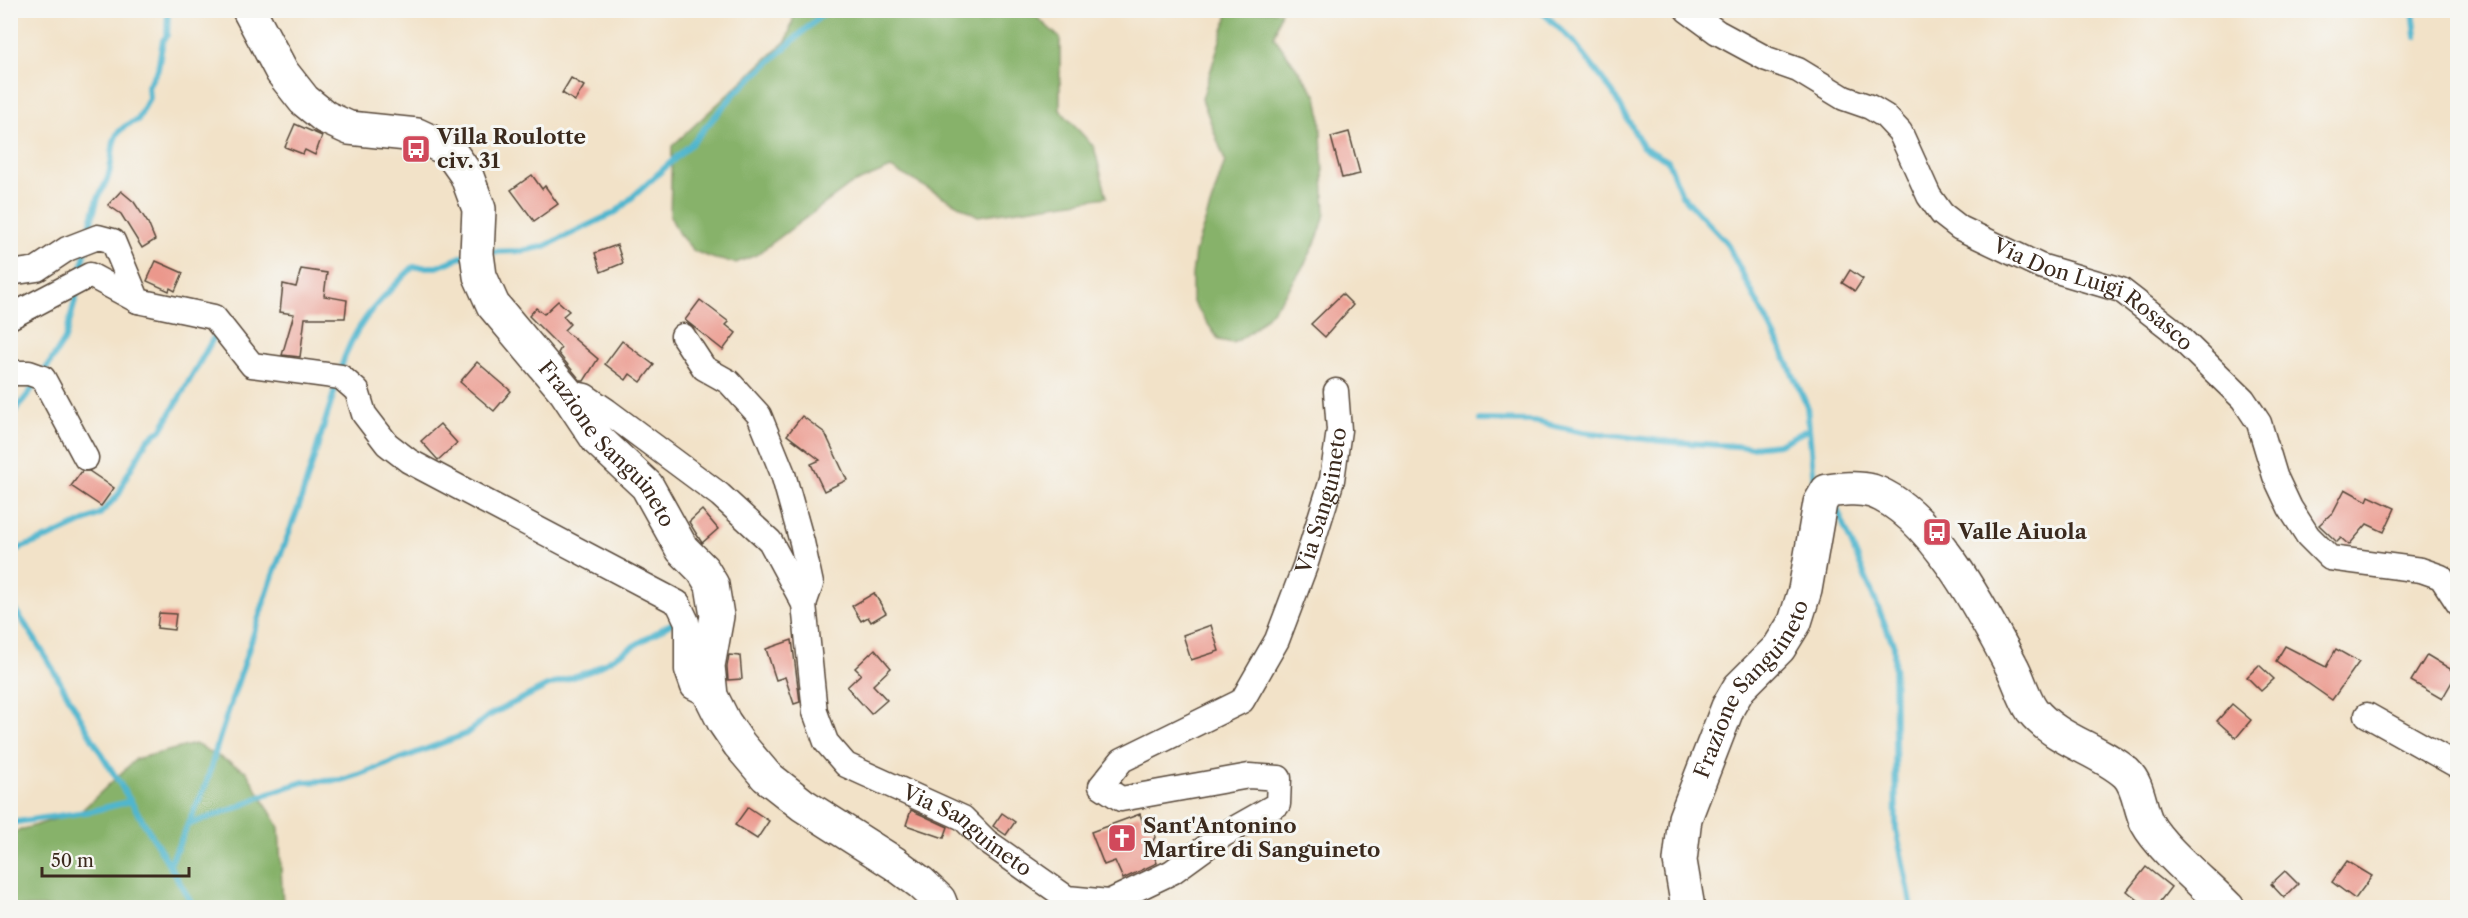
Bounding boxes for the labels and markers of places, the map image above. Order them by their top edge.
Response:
place label: Villa Roulotte civ. 31 [436,124,586,173]
bus stop icon: Villa Roulotte civ. 31 [400,133,432,165]
bus stop icon: Valle Aiuola [1921,516,1953,548]
place label: Valle Aiuola [1957,519,2088,544]
place label: Sant'Antonino Martire di Sanguineto [1143,813,1380,862]
church icon: Sant'Antonino Martire di Sanguineto [1106,822,1138,854]

